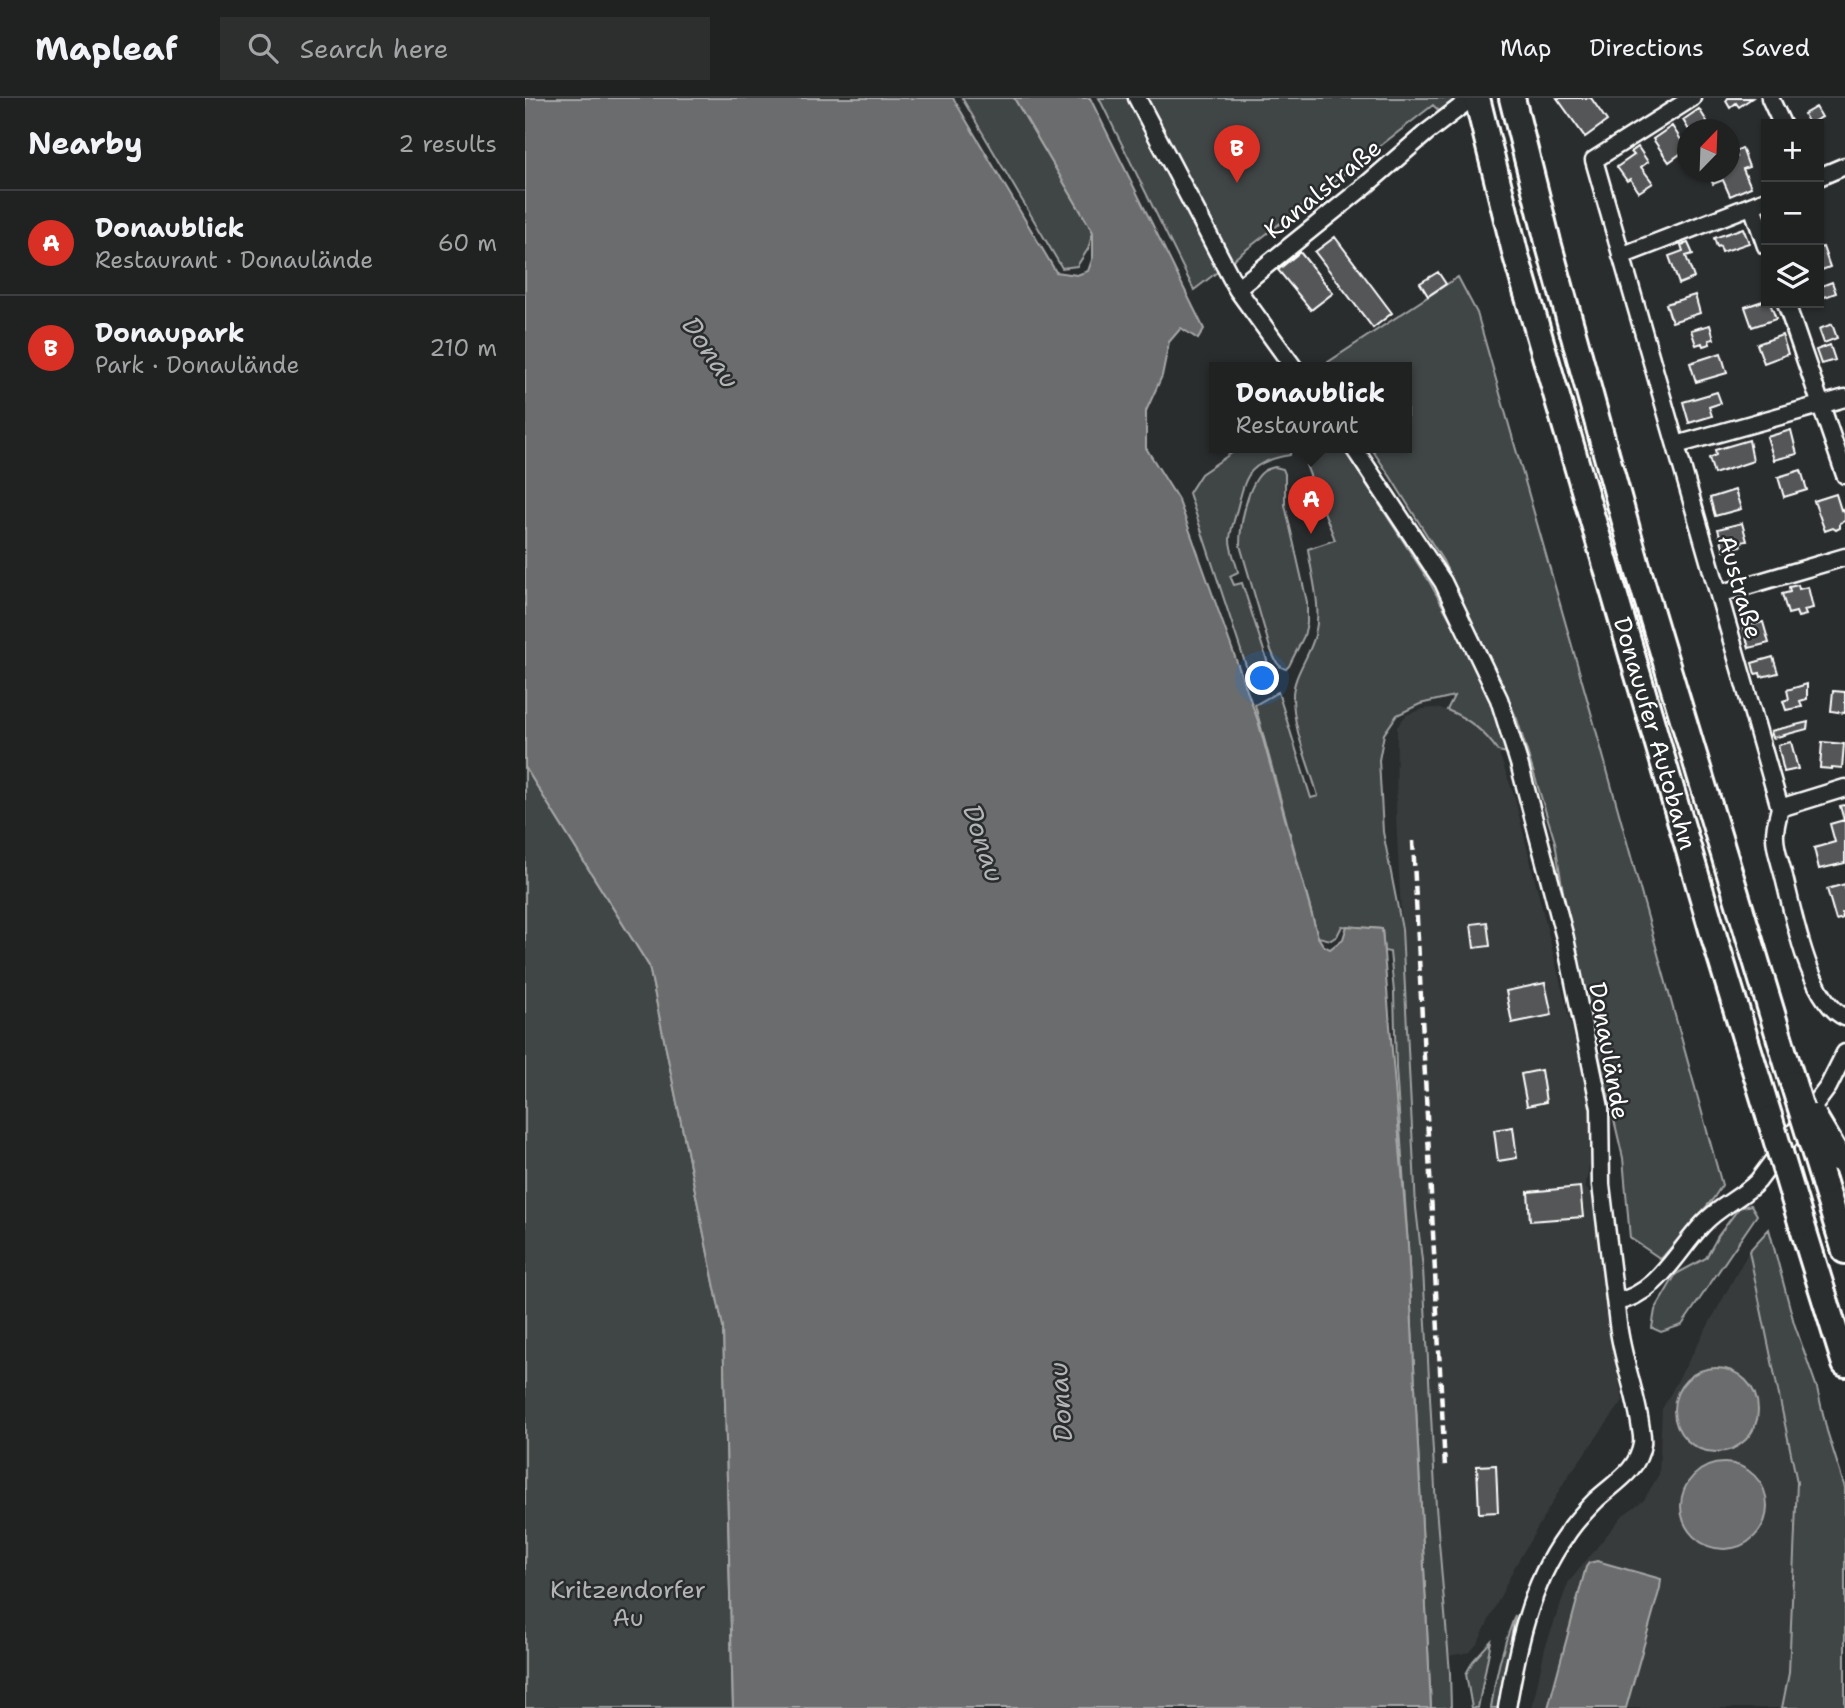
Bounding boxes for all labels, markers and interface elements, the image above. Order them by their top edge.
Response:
search box [220,17,710,80]
text: Mapleaf [35,26,178,71]
icon: search [244,29,282,67]
text: Search here [300,31,448,66]
text: Map [1500,32,1551,64]
text: Directions [1589,32,1704,64]
text: Saved [1742,32,1810,64]
north arrow [1677,119,1740,182]
map controls [1761,119,1824,308]
button: + [1761,119,1824,182]
text: Nearby [28,123,143,164]
pin: B [1214,125,1260,183]
text: 2 results [398,129,497,159]
street label: Kanalstraße [1258,132,1388,246]
button: − [1761,182,1824,245]
text: Donaublick [95,210,244,245]
text: A [42,228,60,258]
text: 60 m [438,228,497,258]
text: Restaurant · Donaulände [95,245,373,275]
button: layers [1761,245,1824,308]
water label: Donau [674,309,748,395]
text: Donaupark [95,315,245,350]
text: B [44,333,58,363]
text: 210 m [429,333,497,363]
text: Park · Donaulände [95,350,299,380]
popup [1209,362,1412,453]
text: Donaublick [1236,375,1385,410]
text: Restaurant [1236,410,1359,440]
pin: A [1288,476,1334,534]
street label: Austraße [1710,531,1770,643]
street label: Donauufer Autobahn [1606,613,1704,854]
your location [1245,661,1279,695]
water label: Donau [955,800,1013,886]
street label: Donaulände [1581,980,1637,1122]
water label: Donau [1040,1361,1080,1443]
park label: Kritzendorfer Au [550,1574,706,1634]

